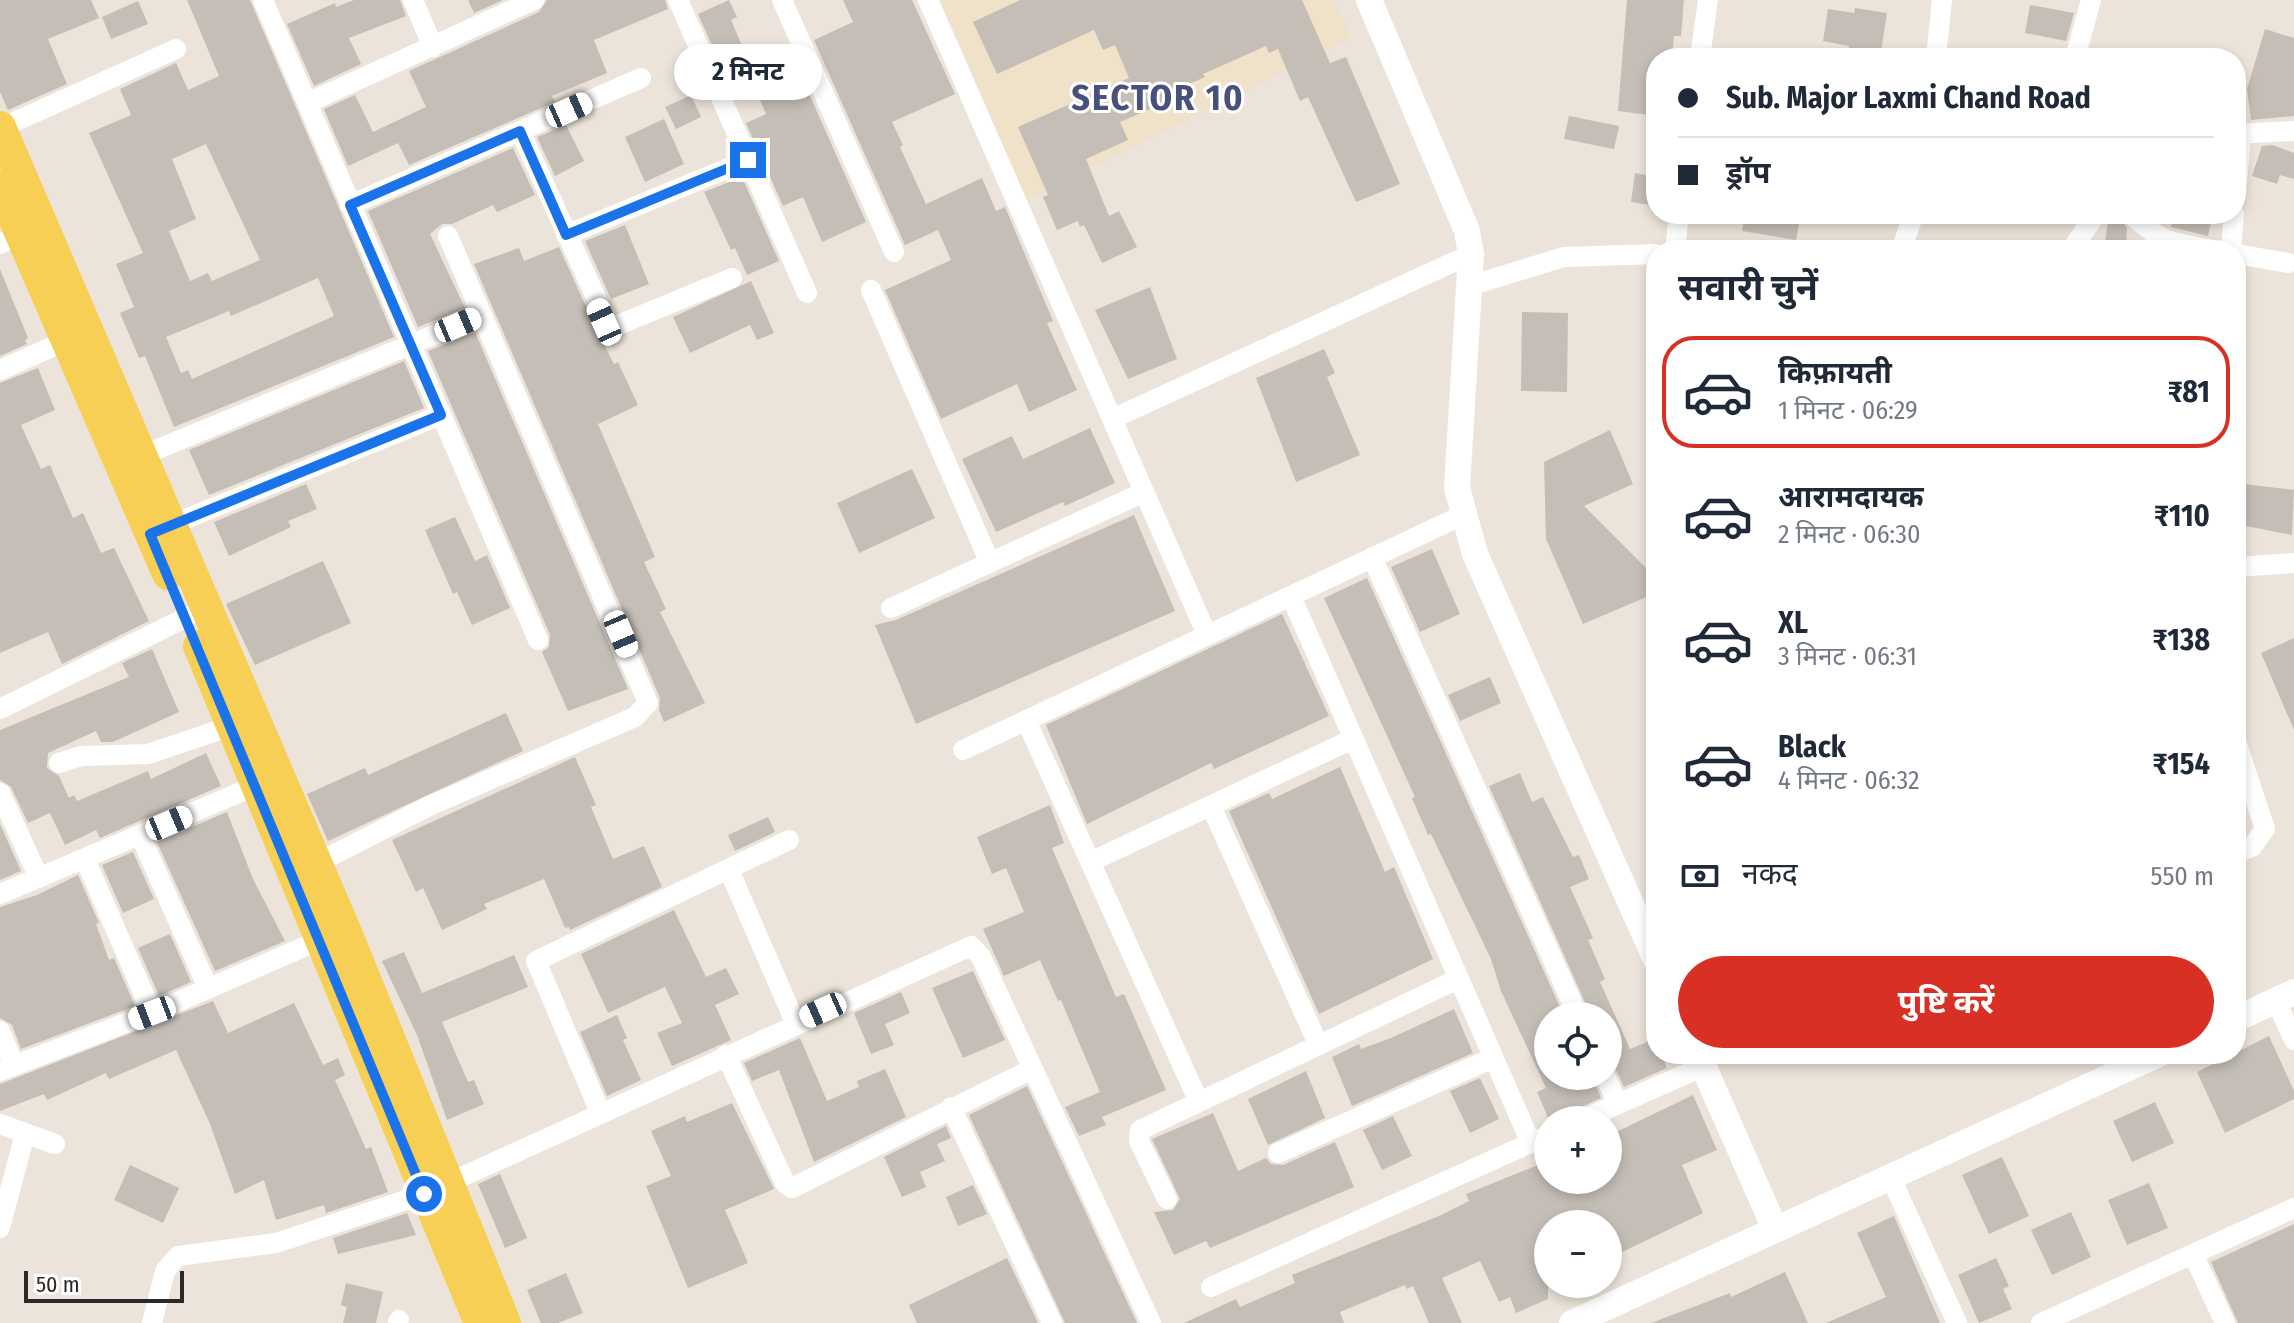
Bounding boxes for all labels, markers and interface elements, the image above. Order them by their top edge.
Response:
callout: 2 मिनट [674,44,822,100]
text: 2 मिनट [712,56,784,87]
district label: SECTOR 10 [1071,76,1245,120]
text: Sub. Major Laxmi Chand Road [1726,80,2091,116]
car [542,89,596,131]
route end [730,142,766,178]
text: ड्रॉप [1726,155,1770,191]
text: सवारी चुनें [1678,266,1818,310]
car [583,295,625,349]
car [431,305,485,345]
text: किफ़ायती [1778,355,1892,391]
icon: car [1682,356,1754,428]
text: ₹81 [2168,374,2210,410]
text: 1 मिनट · 06:29 [1778,395,1918,426]
text: आरामदायक [1778,479,1924,515]
icon: car [1682,480,1754,552]
text: ₹110 [2154,498,2210,534]
text: 2 मिनट · 06:30 [1778,519,1921,550]
icon: car [1682,604,1754,676]
text: XL [1778,605,1808,641]
car [601,607,641,661]
text: ₹138 [2153,622,2210,658]
text: 3 मिनट · 06:31 [1778,641,1917,672]
icon: car [1682,728,1754,800]
text: Black [1778,729,1846,765]
text: ₹154 [2152,746,2210,782]
text: 4 मिनट · 06:32 [1778,765,1919,796]
car [142,803,196,843]
icon: cash [1678,854,1722,898]
text: नकद [1742,856,1798,892]
text: 550 m [2151,861,2214,892]
button: पुष्टि करें [1678,956,2214,1048]
car [796,989,850,1031]
car [125,993,179,1033]
map controls [1534,1002,1622,1298]
button: locate [1534,1002,1622,1090]
button: + [1534,1106,1622,1194]
route start [406,1176,442,1212]
button: − [1534,1210,1622,1298]
scale bar [24,1267,184,1303]
text: 50 m [36,1271,80,1298]

